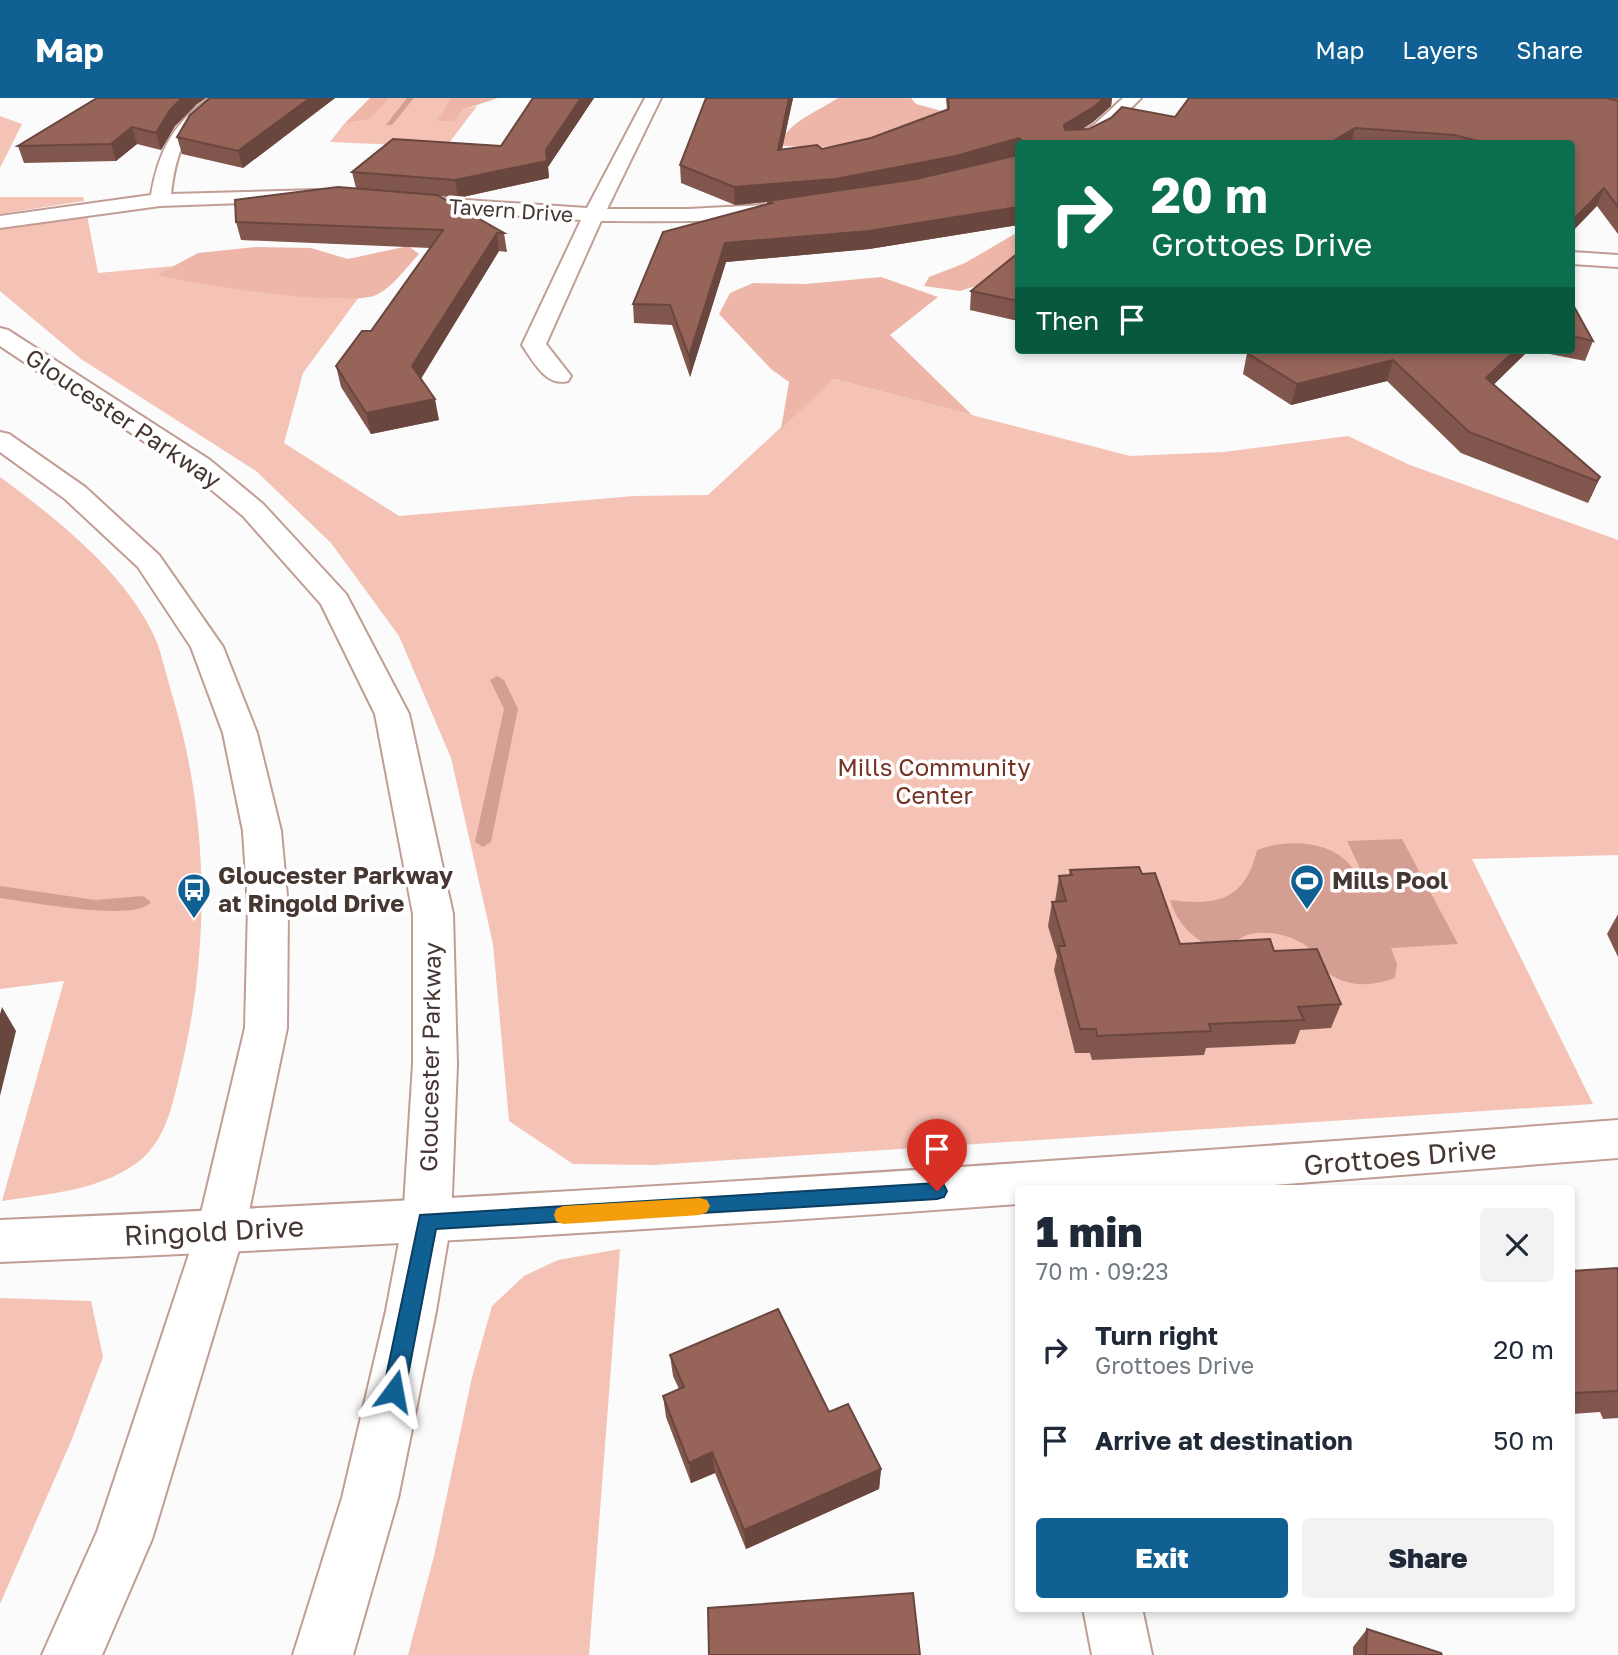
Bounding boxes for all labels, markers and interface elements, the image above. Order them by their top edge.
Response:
text: Map [35,30,104,69]
text: Map [1315,35,1364,64]
text: Layers [1402,35,1478,64]
text: Share [1516,35,1583,64]
text: 20 m [1151,165,1268,224]
icon: right [1036,168,1127,259]
street label: Tavern Drive [448,193,574,227]
text: Grottoes Drive [1151,225,1372,263]
icon: arrive [1113,301,1151,339]
text: Then [1036,305,1099,336]
street label: Gloucester Parkway [21,342,227,494]
park label: Mills Community Center [837,752,1031,809]
place label: Gloucester Parkway at Ringold Drive [218,860,454,917]
sports icon: Mills Pool [1288,862,1326,911]
place label: Mills Pool [1332,865,1448,894]
bus stop icon: Gloucester Parkway at Ringold Drive [175,871,213,920]
street label: Gloucester Parkway [413,942,446,1172]
pin [907,1119,967,1191]
icon: arrive [918,1130,956,1168]
street label: Grottoes Drive [1302,1132,1498,1181]
text: 1 min [1036,1206,1143,1256]
button: close [1480,1208,1554,1282]
street label: Ringold Drive [123,1209,305,1252]
text: 70 m · 09:23 [1036,1257,1169,1285]
text: Turn right [1095,1320,1218,1351]
icon: right [1036,1331,1074,1369]
text: 20 m [1493,1334,1554,1365]
text: Grottoes Drive [1095,1351,1254,1379]
position arrow [357,1354,431,1428]
icon: arrive [1036,1422,1074,1460]
text: Arrive at destination [1095,1425,1353,1456]
text: 50 m [1493,1425,1554,1456]
button: Exit [1036,1518,1288,1598]
button: Share [1302,1518,1554,1598]

